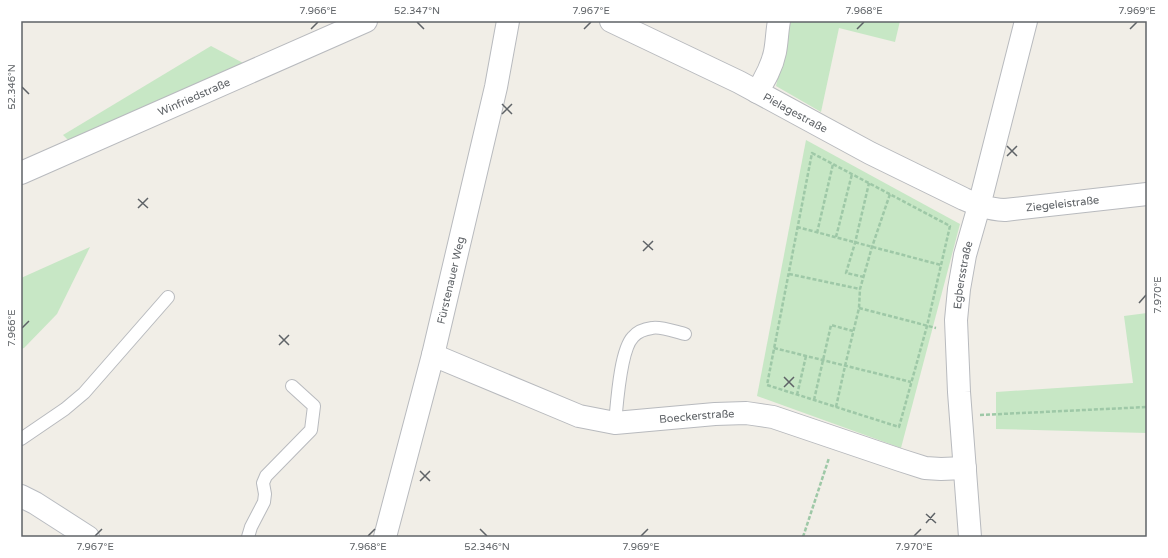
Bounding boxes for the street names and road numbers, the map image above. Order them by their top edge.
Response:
street label: Winfriedstraße [156,75,232,118]
street label: Pielagestraße [761,90,830,135]
street label: Ziegeleistraße [1025,193,1100,214]
street label: Fürstenauer Weg [434,235,467,325]
street label: Egbersstraße [951,239,975,310]
street label: Boeckerstraße [659,407,735,426]

